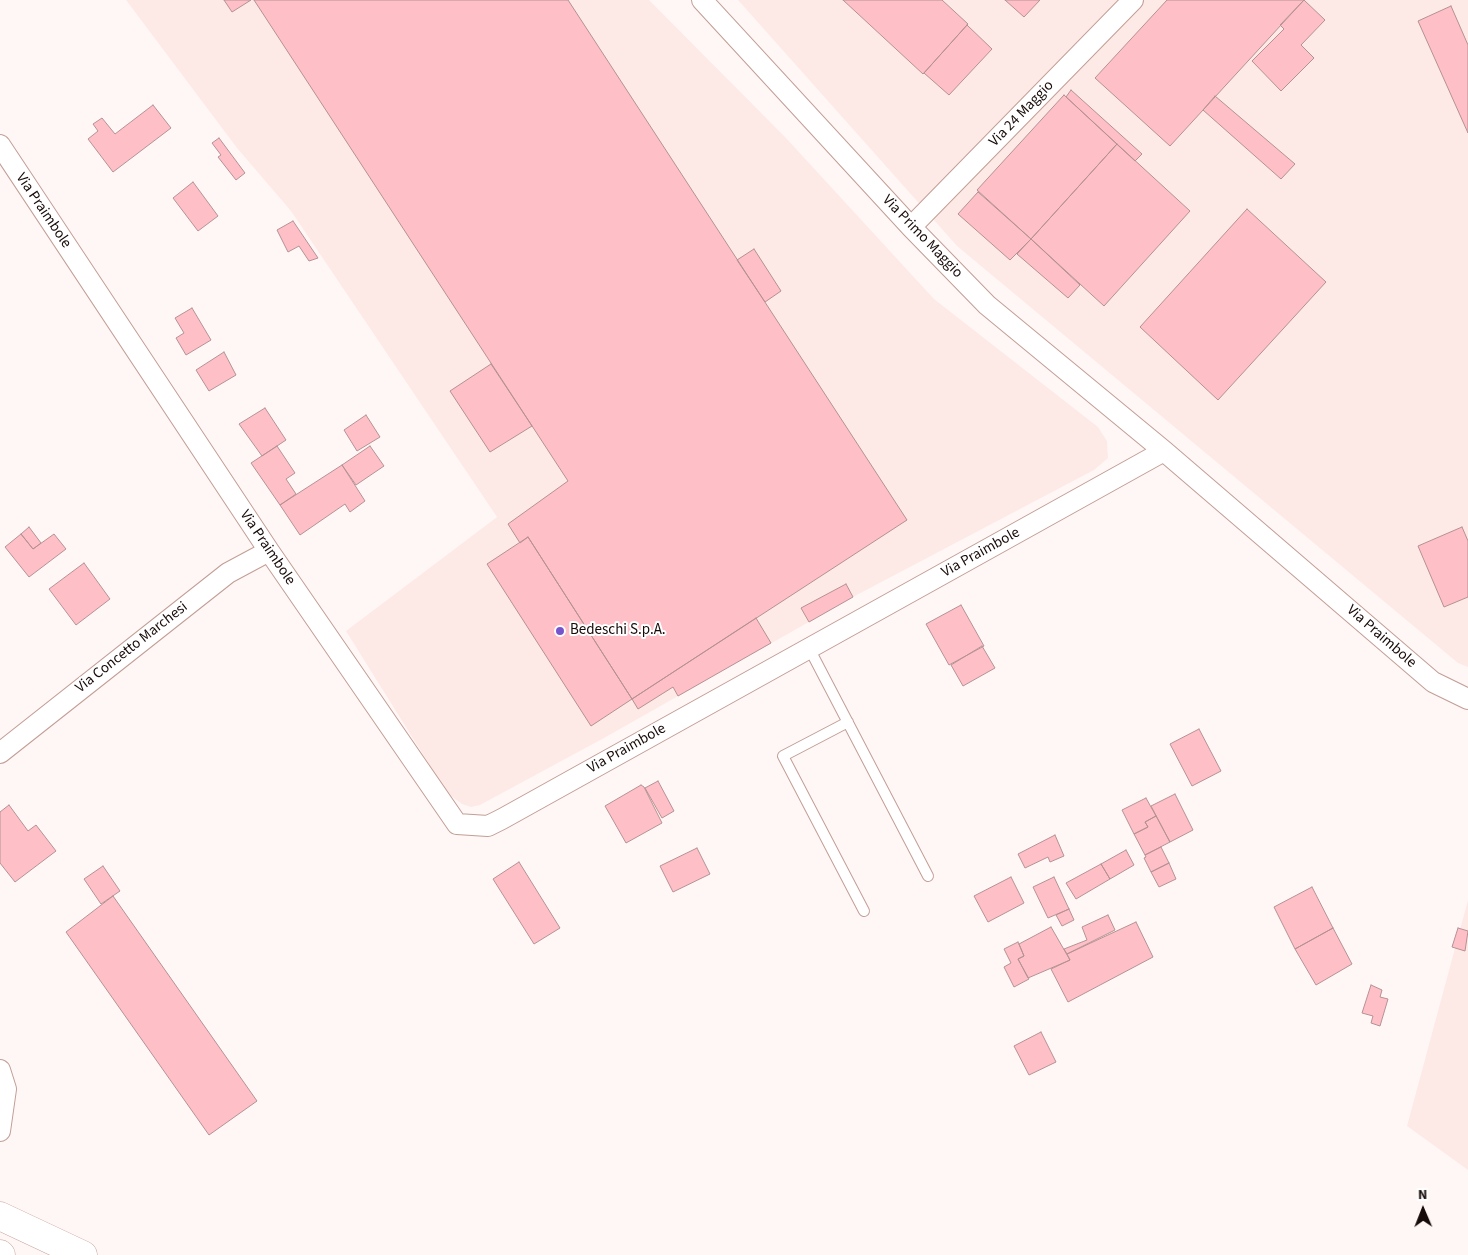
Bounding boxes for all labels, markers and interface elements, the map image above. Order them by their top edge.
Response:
street label: Via 24 Maggio [986,77,1058,151]
street label: Via Praimbole [11,170,75,252]
street label: Via Primo Maggio [878,192,966,282]
street label: Via Praimbole [235,507,299,589]
street label: Via Praimbole [939,524,1023,582]
street label: Via Concetto Marchesi [72,599,192,697]
street label: Via Praimbole [1342,602,1420,672]
place label: Bedeschi S.p.A. [570,622,666,640]
marker: Bedeschi S.p.A. [554,625,566,637]
street label: Via Praimbole [585,720,669,778]
north arrow [1398,1185,1448,1235]
text: N [1418,1185,1428,1205]

